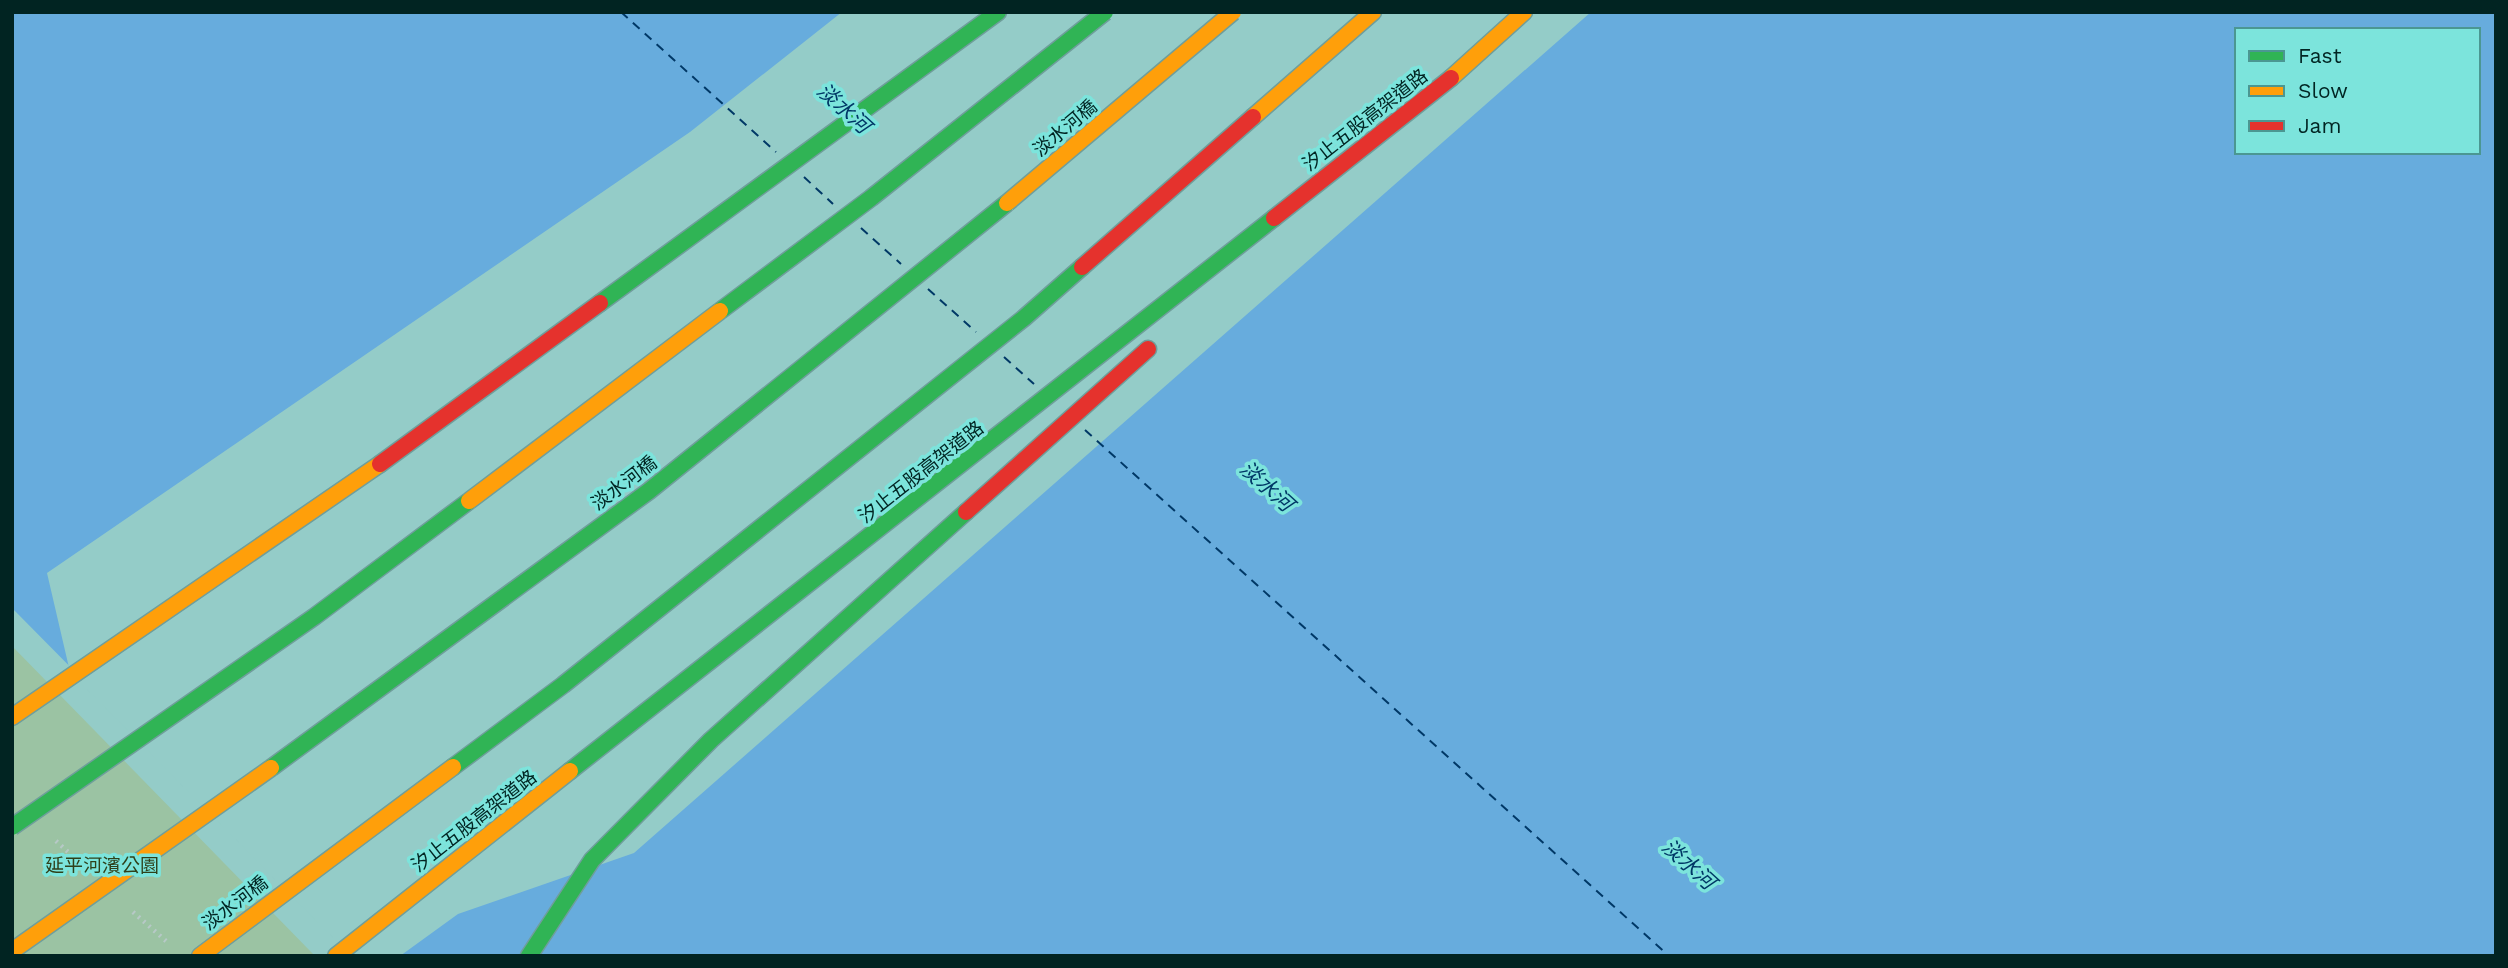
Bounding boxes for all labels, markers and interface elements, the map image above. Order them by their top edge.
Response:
legend [2235,28,2480,154]
text: Fast [2298,43,2342,68]
street label: 汐止五股高架道路 [1298,64,1432,176]
water label: 淡水河 [812,78,879,141]
text: Slow [2298,78,2348,103]
street label: 淡水河橋 [1028,95,1102,161]
text: Jam [2298,113,2341,138]
street label: 汐止五股高架道路 [854,416,988,528]
street label: 淡水河橋 [587,451,661,515]
water label: 淡水河 [1235,456,1302,519]
street label: 汐止五股高架道路 [407,765,541,877]
water label: 淡水河 [1657,834,1724,897]
park label: 延平河濱公園 [45,854,159,877]
street label: 淡水河橋 [198,871,272,935]

